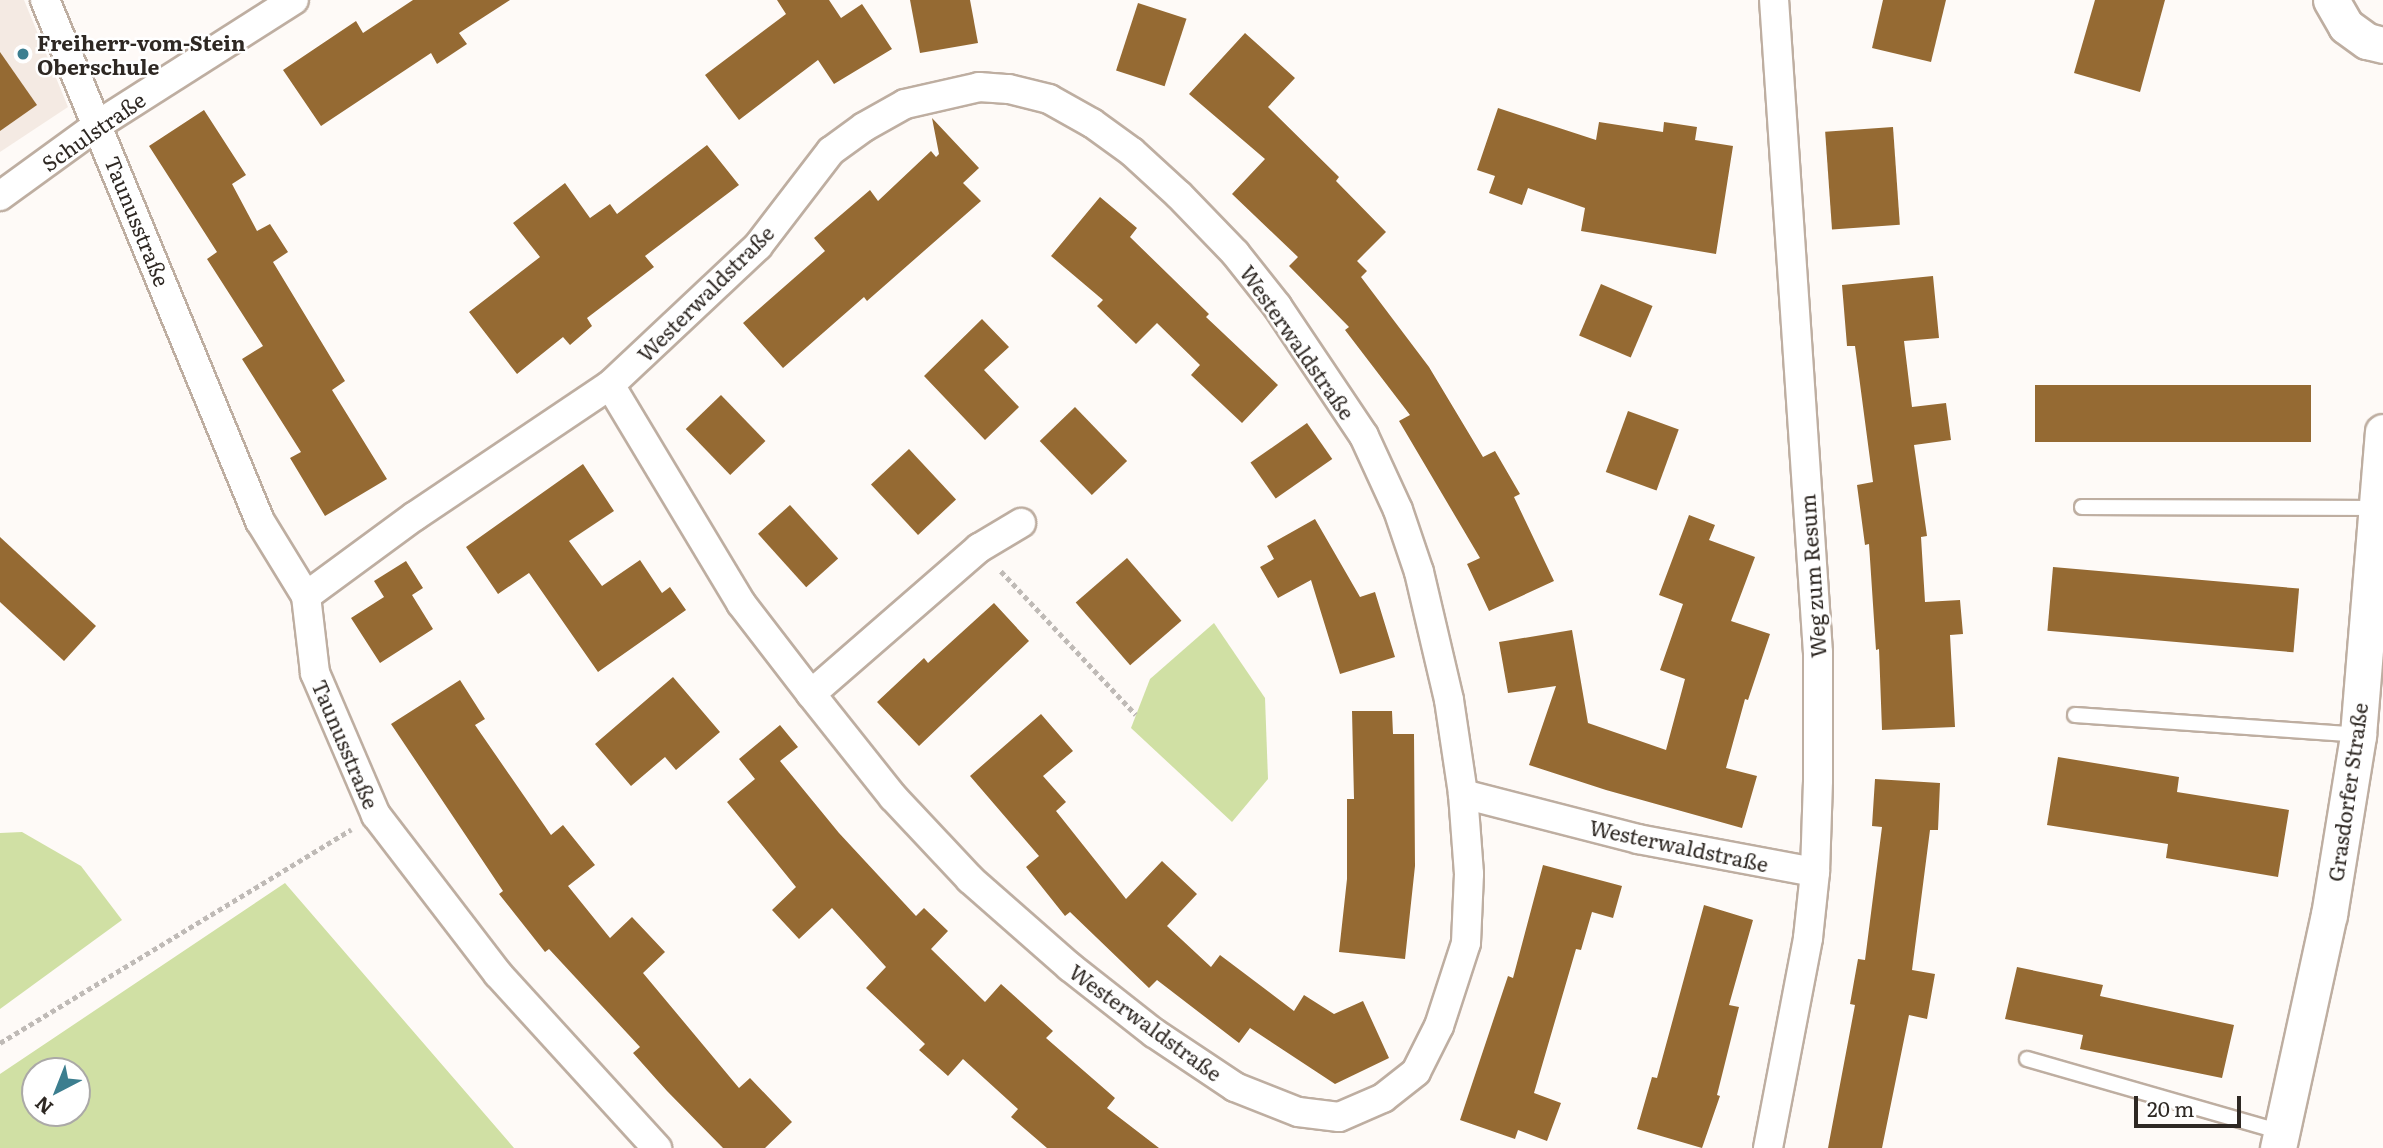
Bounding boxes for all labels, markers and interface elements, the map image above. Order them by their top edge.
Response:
place label: Freiherr-vom-Stein Oberschule [37,29,246,79]
marker: Freiherr-vom-Stein Oberschule [15,46,31,62]
street label: Schulstraße [36,86,150,176]
street label: Taunusstraße [100,152,176,290]
street label: Westerwaldstraße [632,220,778,366]
street label: Westerwaldstraße [1235,260,1361,424]
street label: Weg zum Resum [1794,493,1830,659]
street label: Taunusstraße [307,676,385,812]
street label: Grasdorfer Straße [2322,701,2372,883]
street label: Westerwaldstraße [1587,814,1771,876]
street label: Westerwaldstraße [1065,958,1227,1086]
north arrow [21,1057,91,1127]
scale bar [2138,1082,2245,1126]
text: N [28,1090,59,1122]
text: 20 m [2147,1092,2194,1123]

